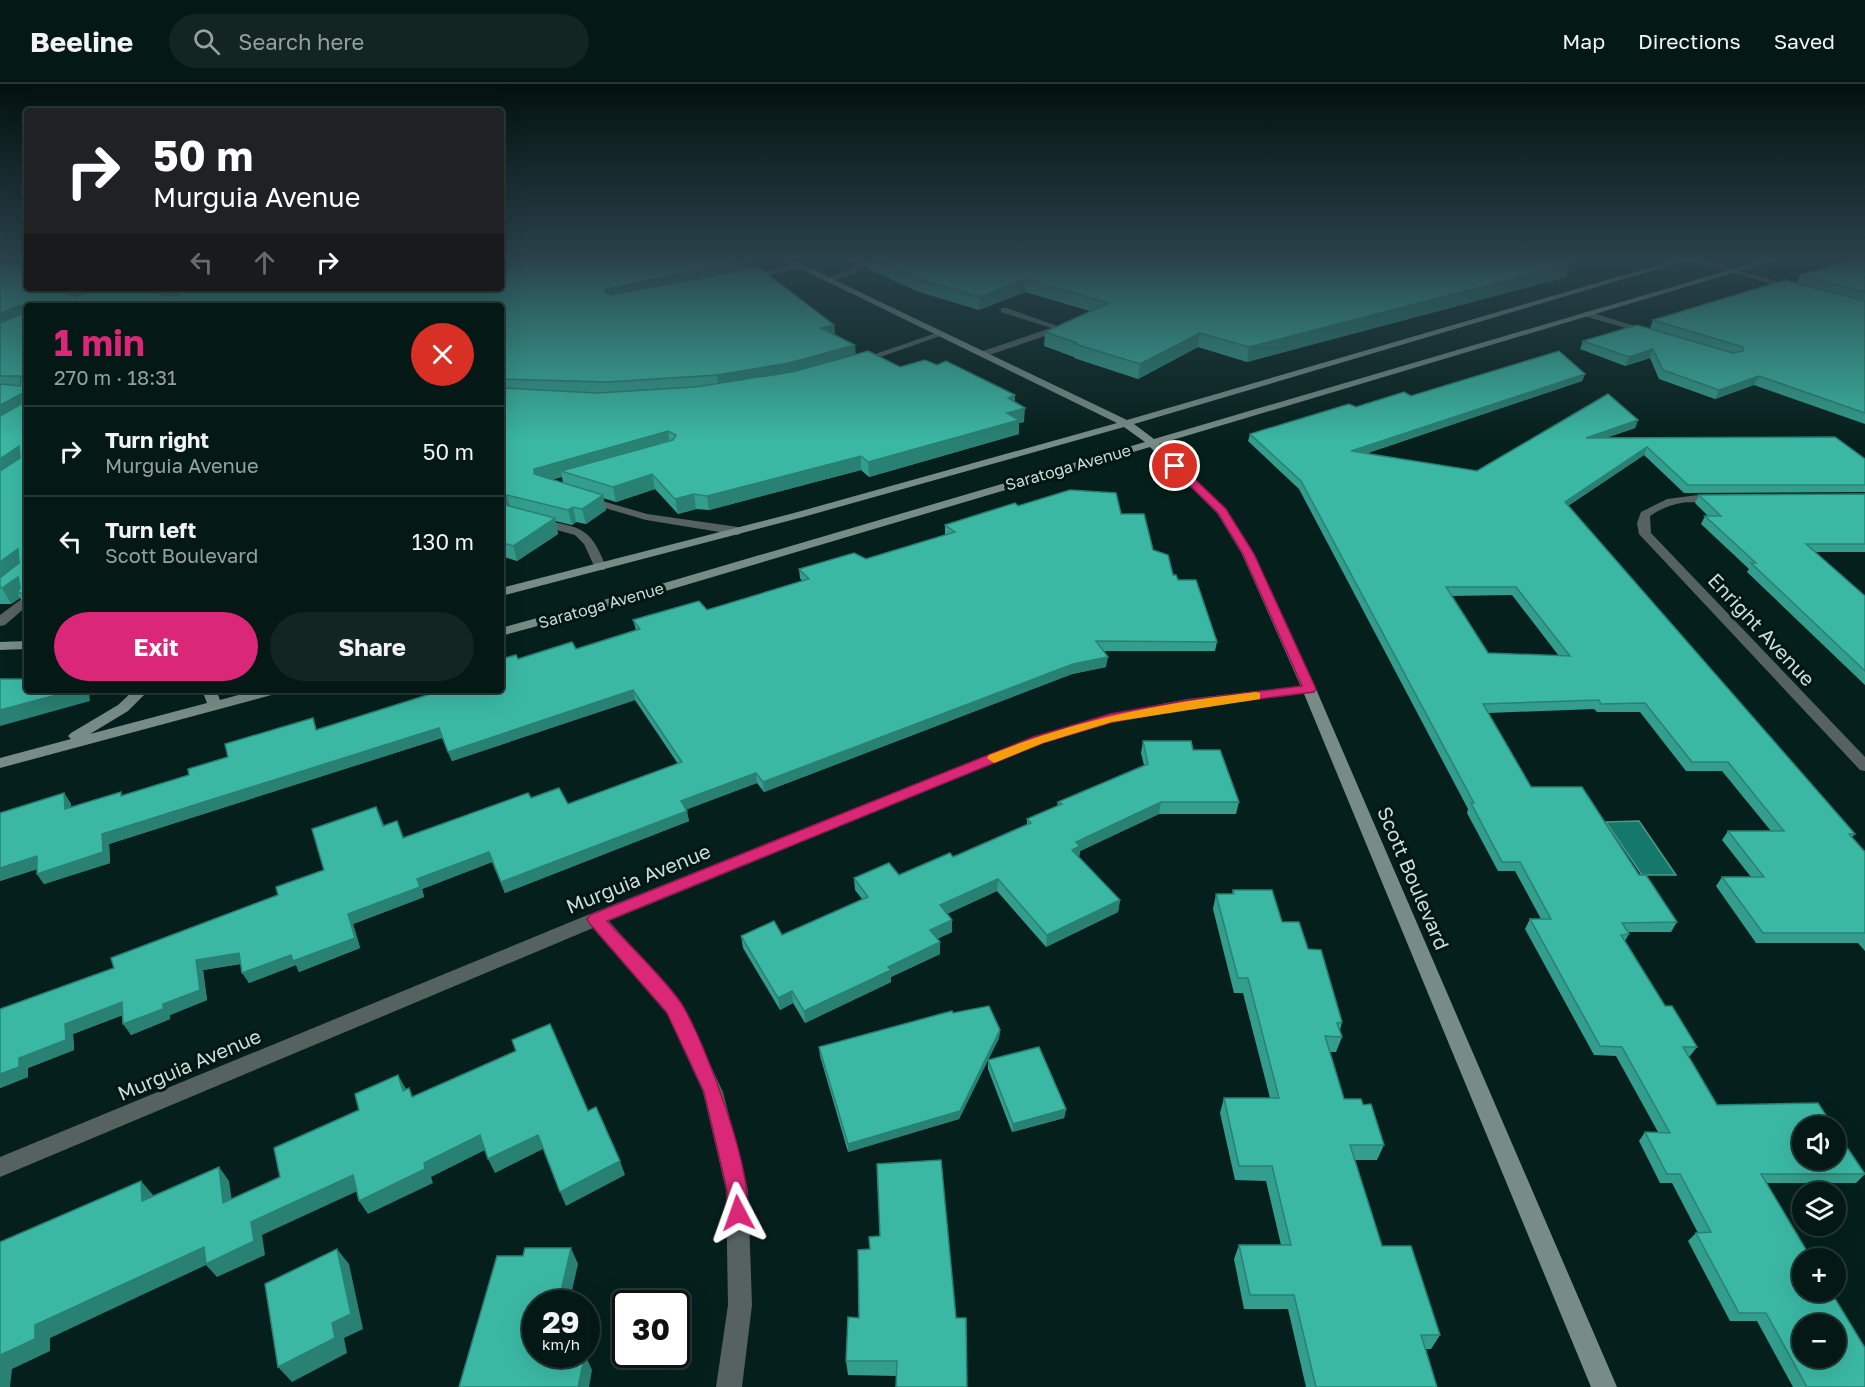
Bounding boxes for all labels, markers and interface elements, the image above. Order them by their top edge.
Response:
search box [169,14,589,68]
text: Beeline [30,25,133,58]
icon: search [190,25,223,58]
text: Search here [238,28,364,55]
text: Map [1562,28,1605,54]
text: Directions [1638,28,1741,54]
text: Saved [1774,28,1835,54]
text: 50 m [153,130,253,180]
icon: right [54,132,132,210]
text: Murguia Avenue [153,181,360,213]
icon: left [185,246,218,279]
icon: ahead [248,246,281,279]
icon: right [311,246,344,279]
text: 1 min [54,321,145,364]
button: close [411,323,474,386]
text: 270 m · 18:31 [54,365,177,389]
text: Turn right [105,426,209,453]
icon: right [54,435,87,468]
text: 50 m [423,438,474,465]
street label: Saratoga Avenue [1003,440,1133,494]
pin [1149,440,1200,491]
icon: arrive [1158,449,1191,482]
text: Murguia Avenue [105,453,259,477]
text: Turn left [105,516,196,543]
icon: left [54,525,87,558]
text: 130 m [412,528,474,555]
text: Scott Boulevard [105,543,258,567]
street label: Enright Avenue [1704,568,1820,690]
street label: Saratoga Avenue [536,578,666,632]
button: Exit [54,612,258,681]
button: Share [270,612,474,681]
street label: Scott Boulevard [1373,803,1455,953]
street label: Murguia Avenue [562,838,714,918]
street label: Murguia Avenue [114,1023,264,1105]
map controls [1792,1116,1846,1368]
button: sound [1792,1116,1846,1170]
position arrow [706,1181,770,1245]
button: layers [1792,1182,1846,1236]
button: + [1792,1248,1846,1302]
speed limit sign: 30 [612,1290,690,1368]
text: 29 [542,1304,580,1340]
button: − [1792,1314,1846,1368]
text: km/h [542,1335,580,1353]

